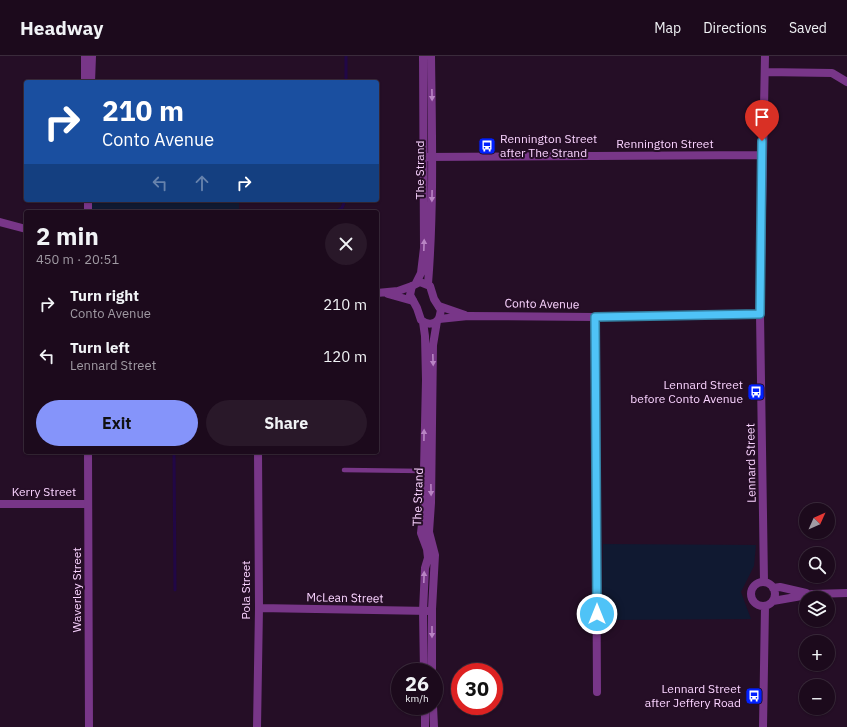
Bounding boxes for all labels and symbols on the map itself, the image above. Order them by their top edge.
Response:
one-way arrow [429,89,435,102]
pin [745,100,779,141]
place label: Rennington Street after The Strand [500,131,597,160]
bus stop icon: Rennington Street after The Strand [477,136,497,156]
street label: Rennington Street [616,136,714,151]
street label: The Strand [412,141,427,199]
one-way arrow [429,190,435,203]
one-way arrow [420,239,427,251]
street label: Conto Avenue [504,295,580,312]
one-way arrow [430,354,436,367]
place label: Lennard Street before Conto Avenue [630,377,743,406]
bus stop icon: Lennard Street before Conto Avenue [746,382,766,402]
street label: Lennard Street [742,423,759,503]
one-way arrow [421,428,427,441]
street label: The Strand [409,467,426,527]
street label: Kerry Street [12,484,76,499]
one-way arrow [428,484,434,497]
north arrow [799,503,835,539]
street label: Waverley Street [69,547,84,633]
street label: Pola Street [238,560,253,620]
one-way arrow [421,571,428,583]
street label: McLean Street [306,589,384,606]
position arrow [576,593,618,635]
one-way arrow [429,626,435,639]
speed limit sign: 30 [451,663,503,715]
place label: Lennard Street after Jeffery Road [645,681,741,710]
bus stop icon: Lennard Street after Jeffery Road [744,686,764,706]

